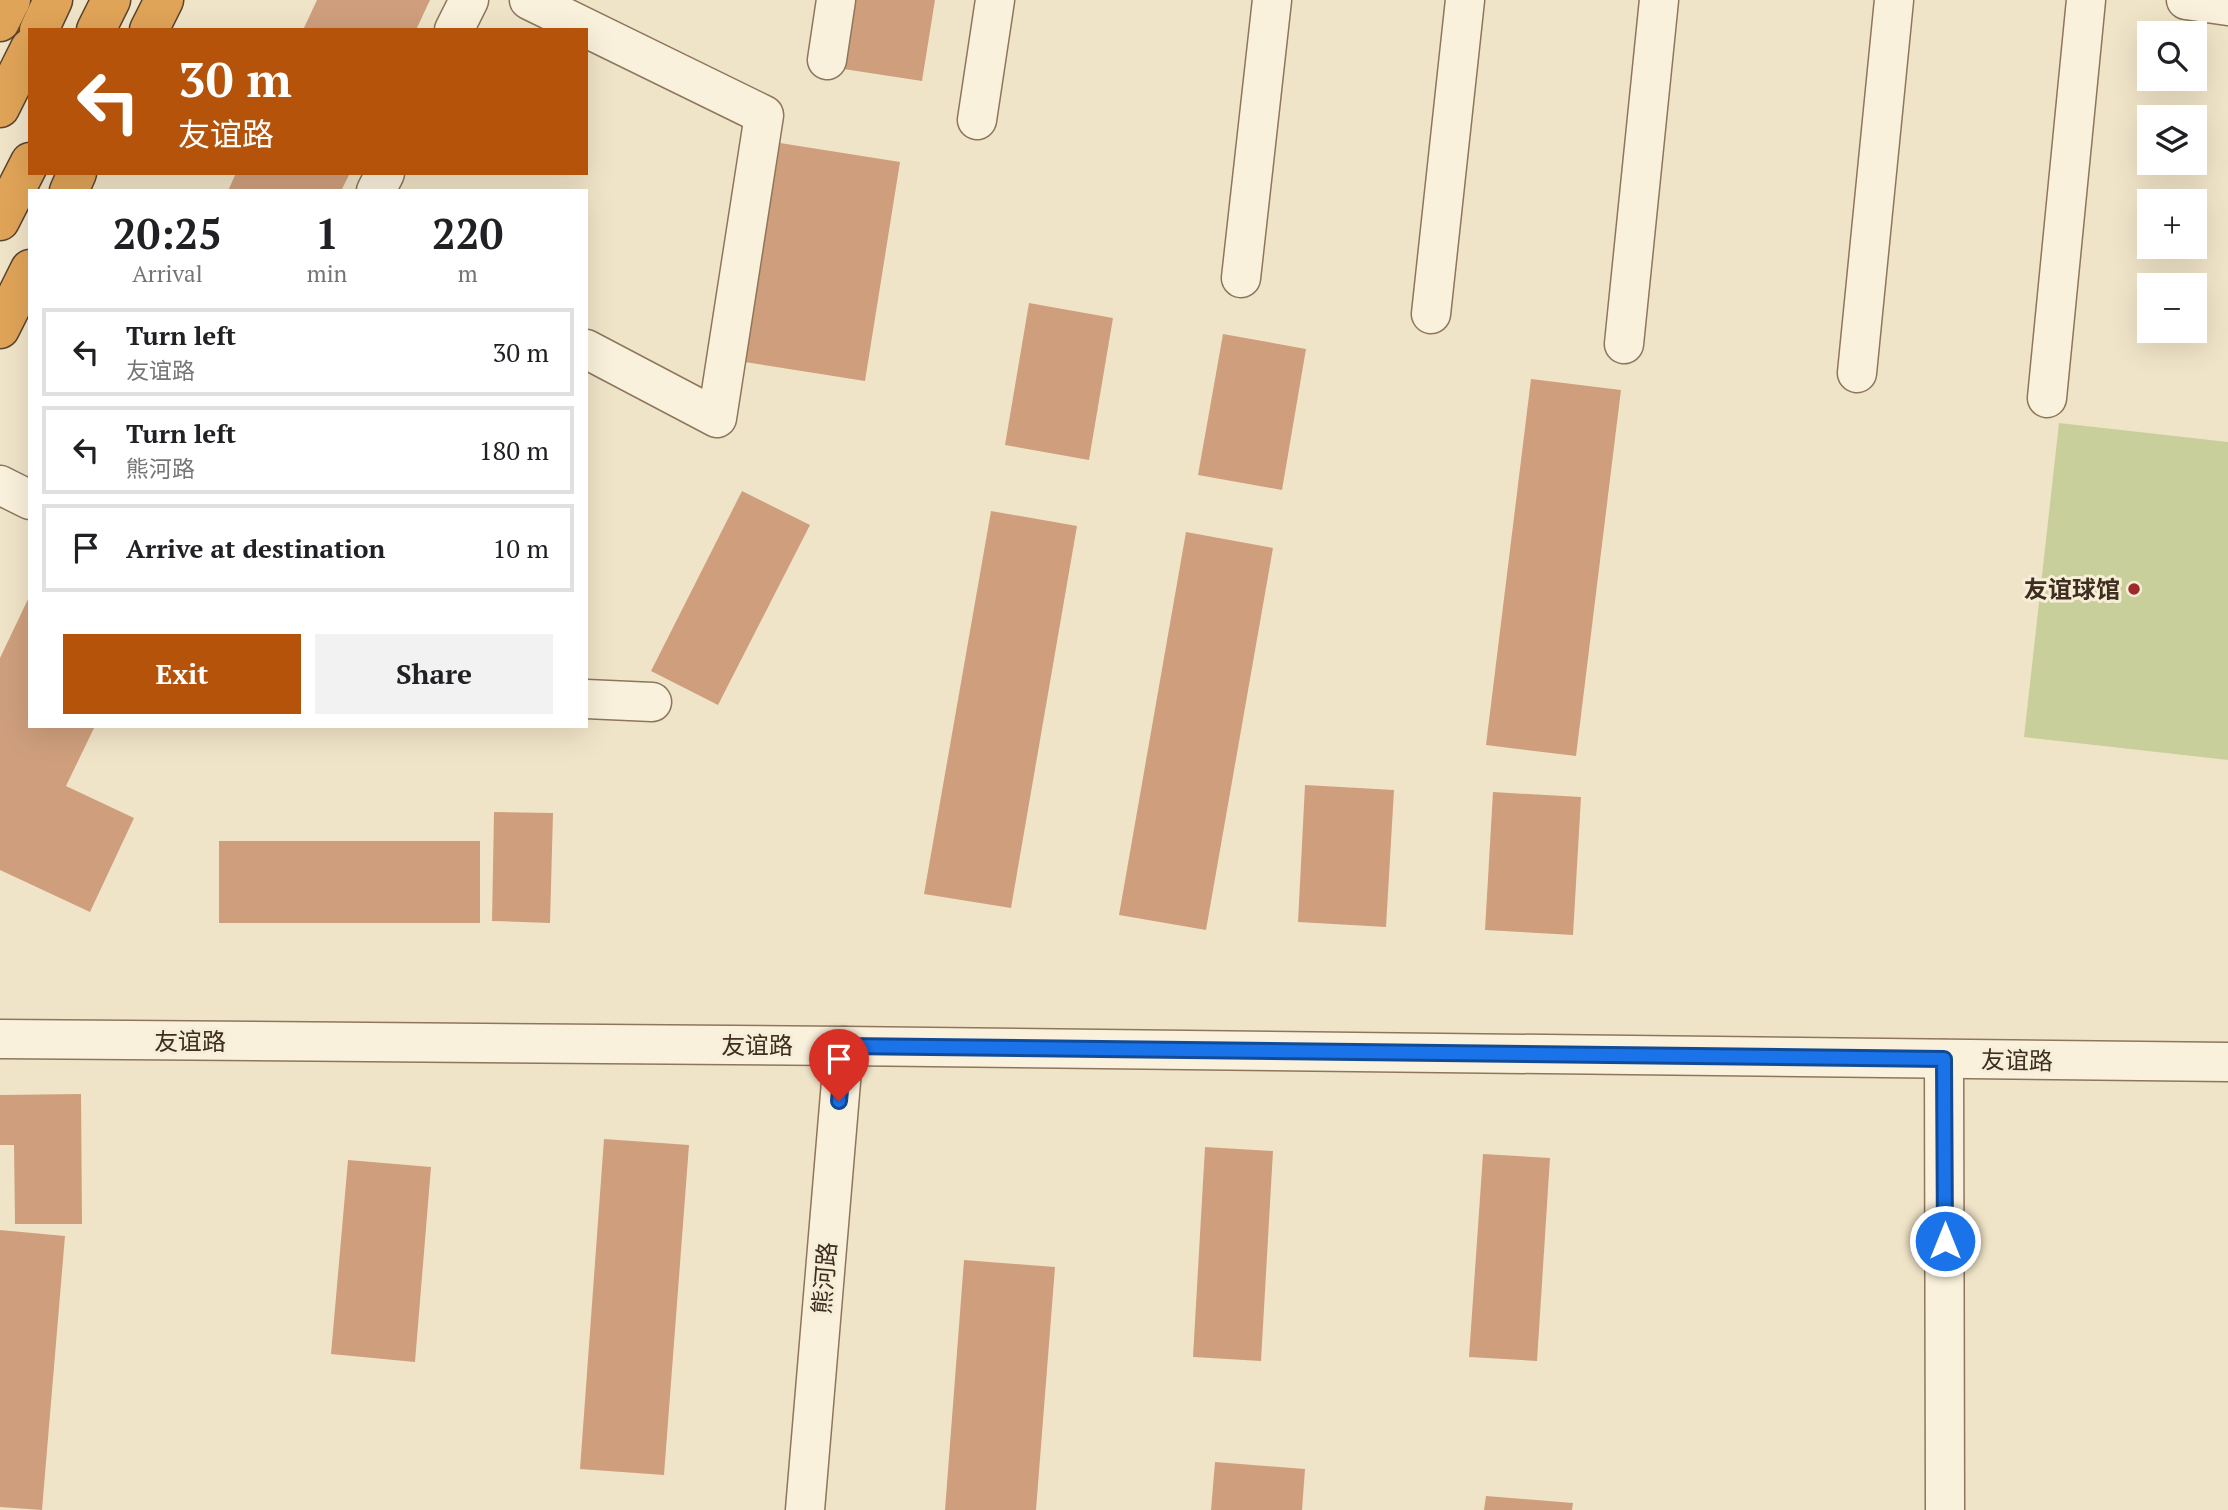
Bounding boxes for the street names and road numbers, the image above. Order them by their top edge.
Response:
street label: 友谊路 [154,1025,226,1057]
street label: 友谊路 [721,1029,793,1061]
street label: 友谊路 [1981,1043,2053,1077]
street label: 熊河路 [805,1241,843,1315]

